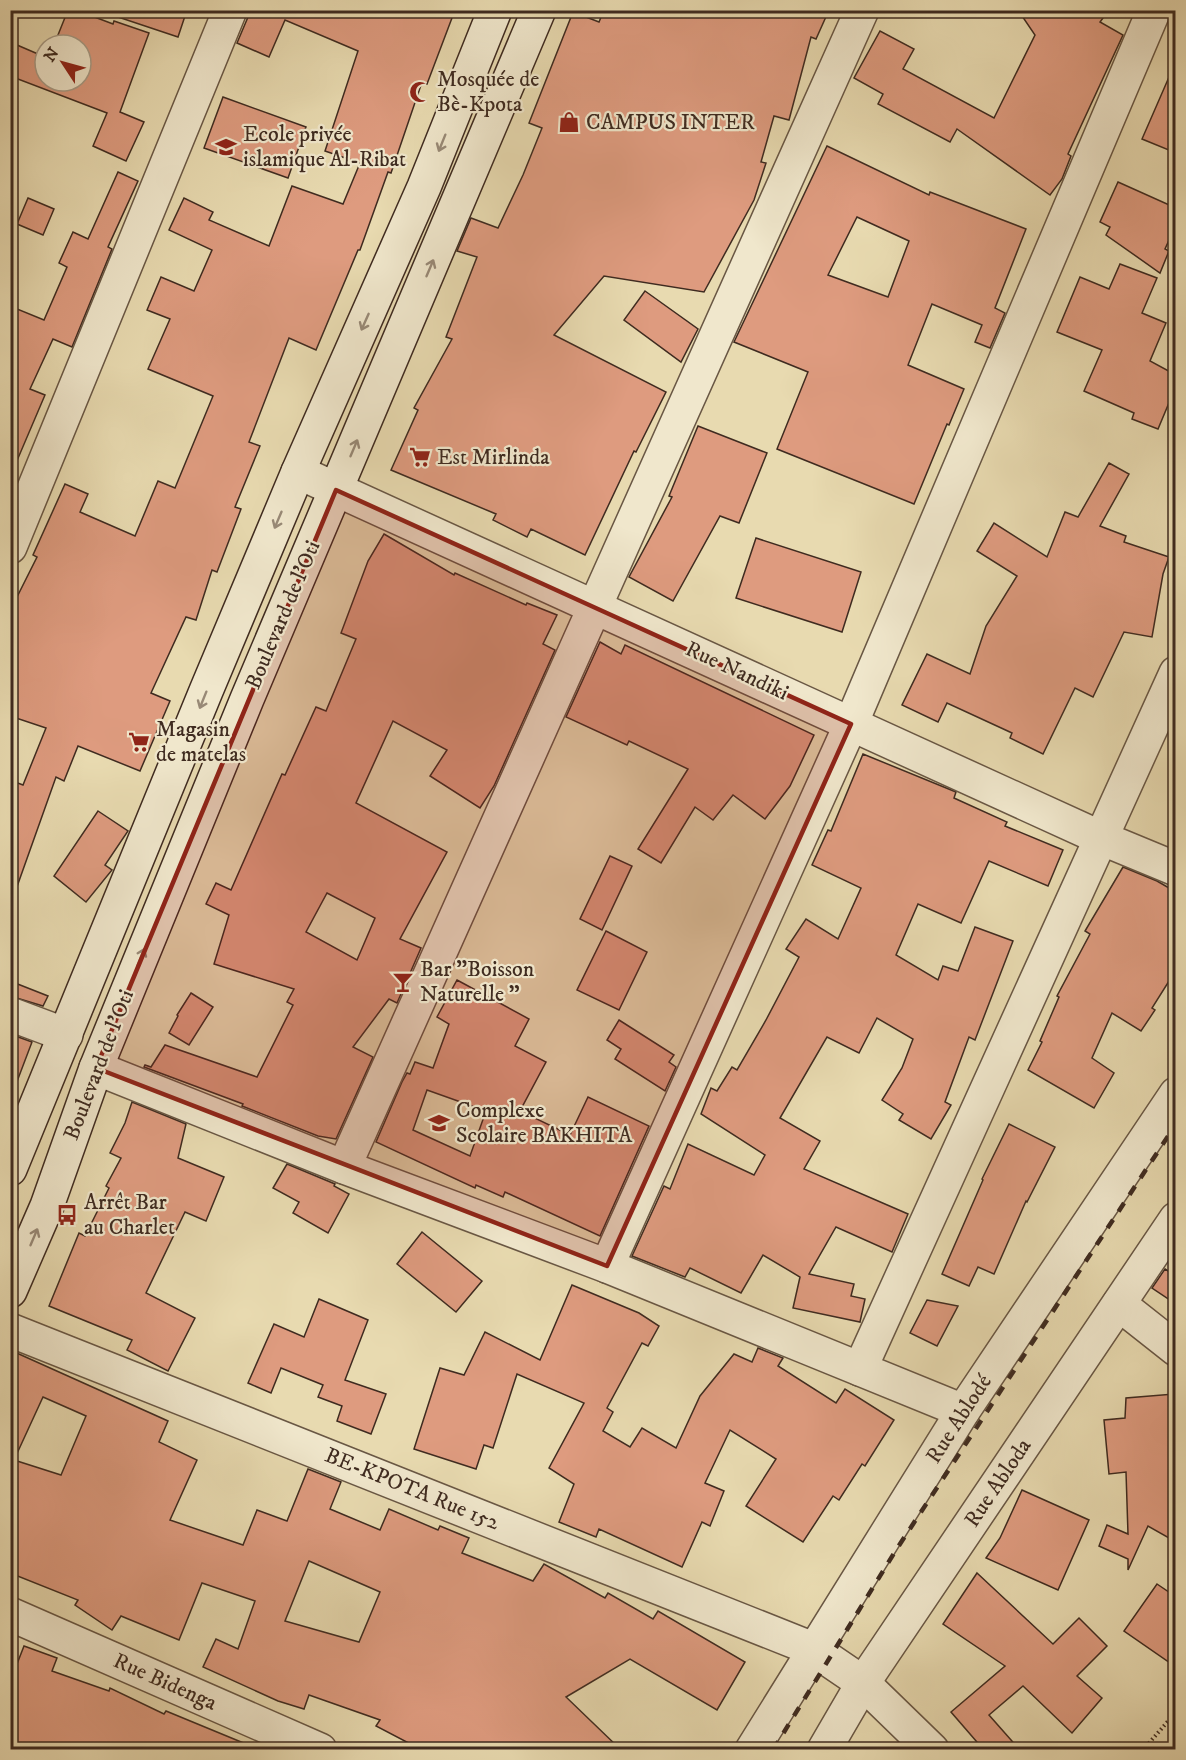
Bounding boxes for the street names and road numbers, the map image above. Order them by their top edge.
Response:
street label: Boulevard de l'Oti [239,537,327,693]
street label: Rue Nandiki [681,635,793,707]
street label: Boulevard de l'Oti [58,986,140,1144]
street label: Rue Ablodé [920,1369,998,1469]
street label: Rue Abloda [959,1433,1038,1532]
street label: BE-KPOTA Rue 152 [321,1442,503,1536]
street label: Rue Bidenga [109,1647,221,1717]

